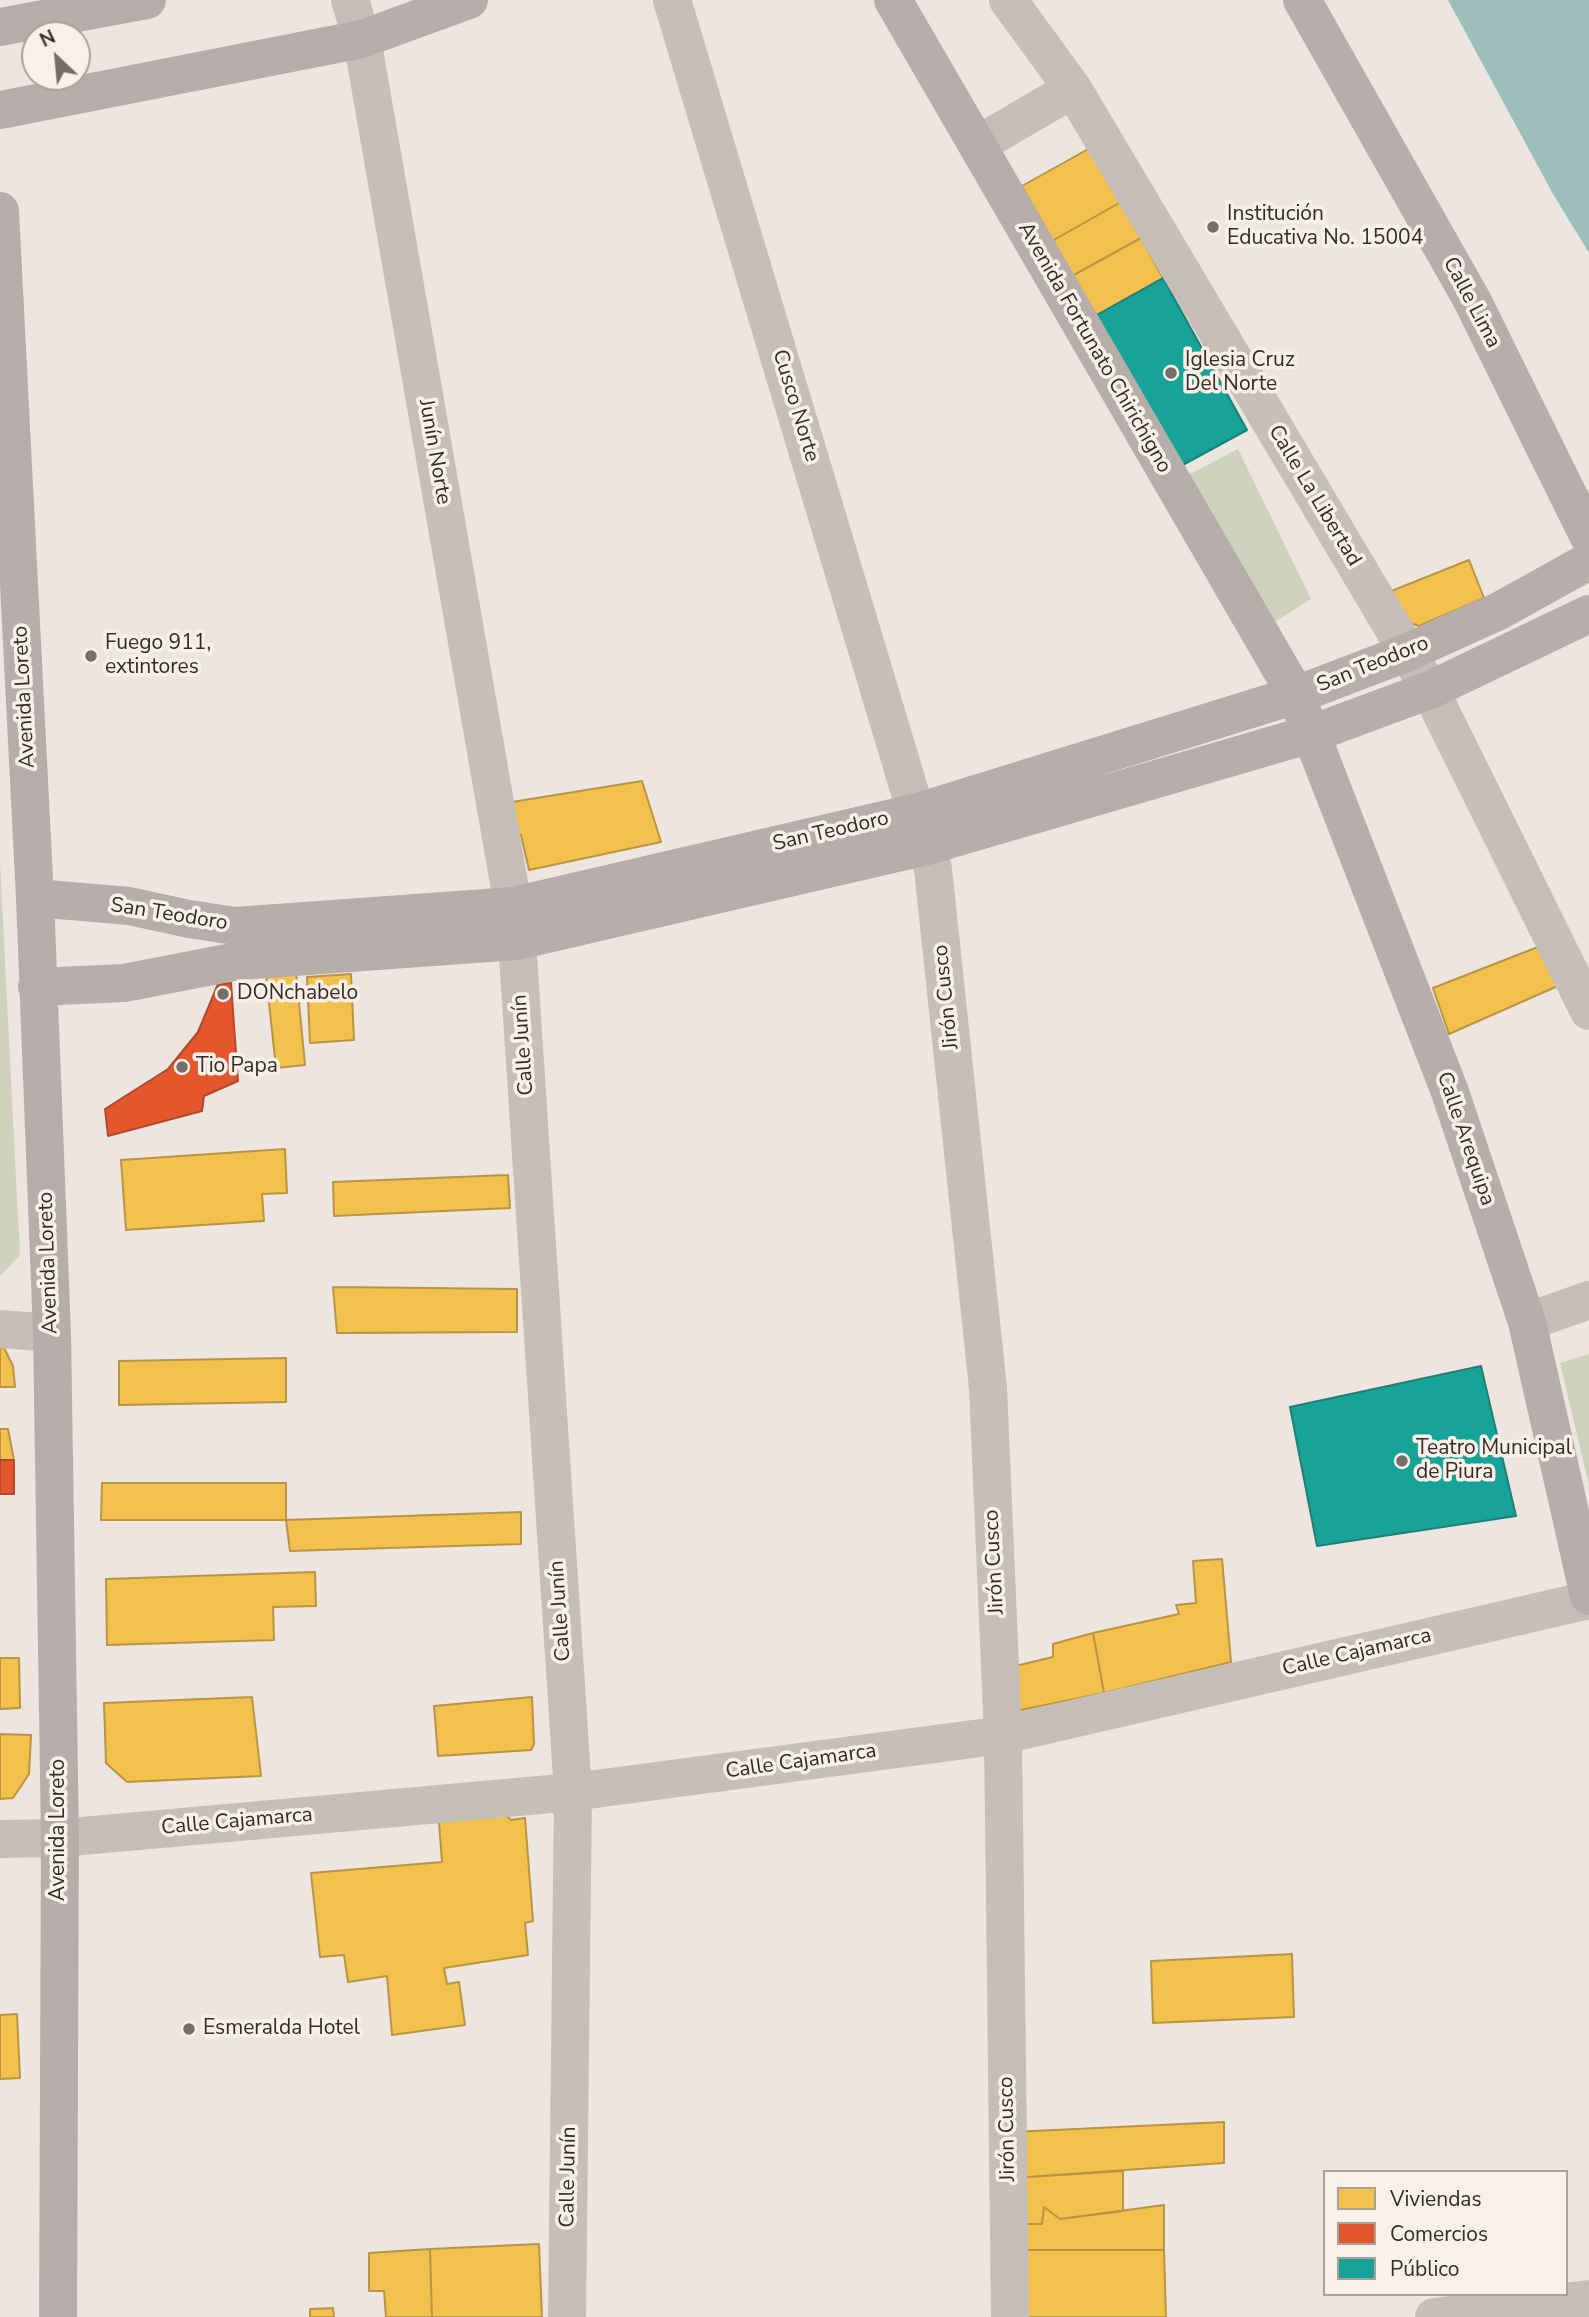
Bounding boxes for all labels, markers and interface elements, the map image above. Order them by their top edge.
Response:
north arrow [21,21,91,91]
text: N [36,24,60,54]
place label: Institución Educativa No. 15004 [1227,202,1423,252]
street label: Avenida Fortunato Chirichigno [1012,218,1176,478]
marker: Institución Educativa No. 15004 [1205,219,1221,235]
street label: Calle Lima [1437,253,1505,353]
street label: Cusco Norte [766,347,824,465]
place label: Iglesia Cruz Del Norte [1185,348,1295,398]
marker: Iglesia Cruz Del Norte [1163,365,1179,381]
street label: Junín Norte [412,397,456,507]
street label: Calle La Libertad [1262,421,1366,571]
street label: Avenida Loreto [9,625,41,769]
place label: Fuego 911, extintores [105,631,211,681]
street label: San Teodoro [1313,631,1433,699]
marker: Fuego 911, extintores [83,648,99,664]
street label: San Teodoro [771,806,891,858]
street label: San Teodoro [109,893,229,937]
street label: Jirón Cusco [929,943,965,1051]
place label: DONchabelo [237,981,358,1007]
marker: DONchabelo [215,986,231,1002]
street label: Calle Junín [508,994,540,1096]
place label: Tio Papa [196,1054,278,1080]
marker: Tio Papa [174,1059,190,1075]
street label: Calle Arequipa [1430,1069,1500,1209]
street label: Avenida Loreto [34,1191,64,1335]
place label: Teatro Municipal de Piura [1416,1436,1572,1486]
marker: Teatro Municipal de Piura [1394,1453,1410,1469]
street label: Jirón Cusco [980,1509,1010,1615]
street label: Calle Junín [545,1560,577,1662]
street label: Calle Cajamarca [1280,1624,1434,1682]
street label: Calle Cajamarca [724,1739,878,1785]
street label: Avenida Loreto [46,1759,72,1901]
street label: Calle Cajamarca [160,1803,314,1841]
place label: Esmeralda Hotel [203,2016,360,2042]
marker: Esmeralda Hotel [181,2021,197,2037]
street label: Jirón Cusco [994,2076,1022,2182]
street label: Calle Junín [556,2126,582,2228]
legend [1323,2170,1568,2296]
text: Viviendas [1390,2185,1482,2213]
text: Comercios [1390,2220,1488,2248]
text: Público [1390,2255,1459,2283]

